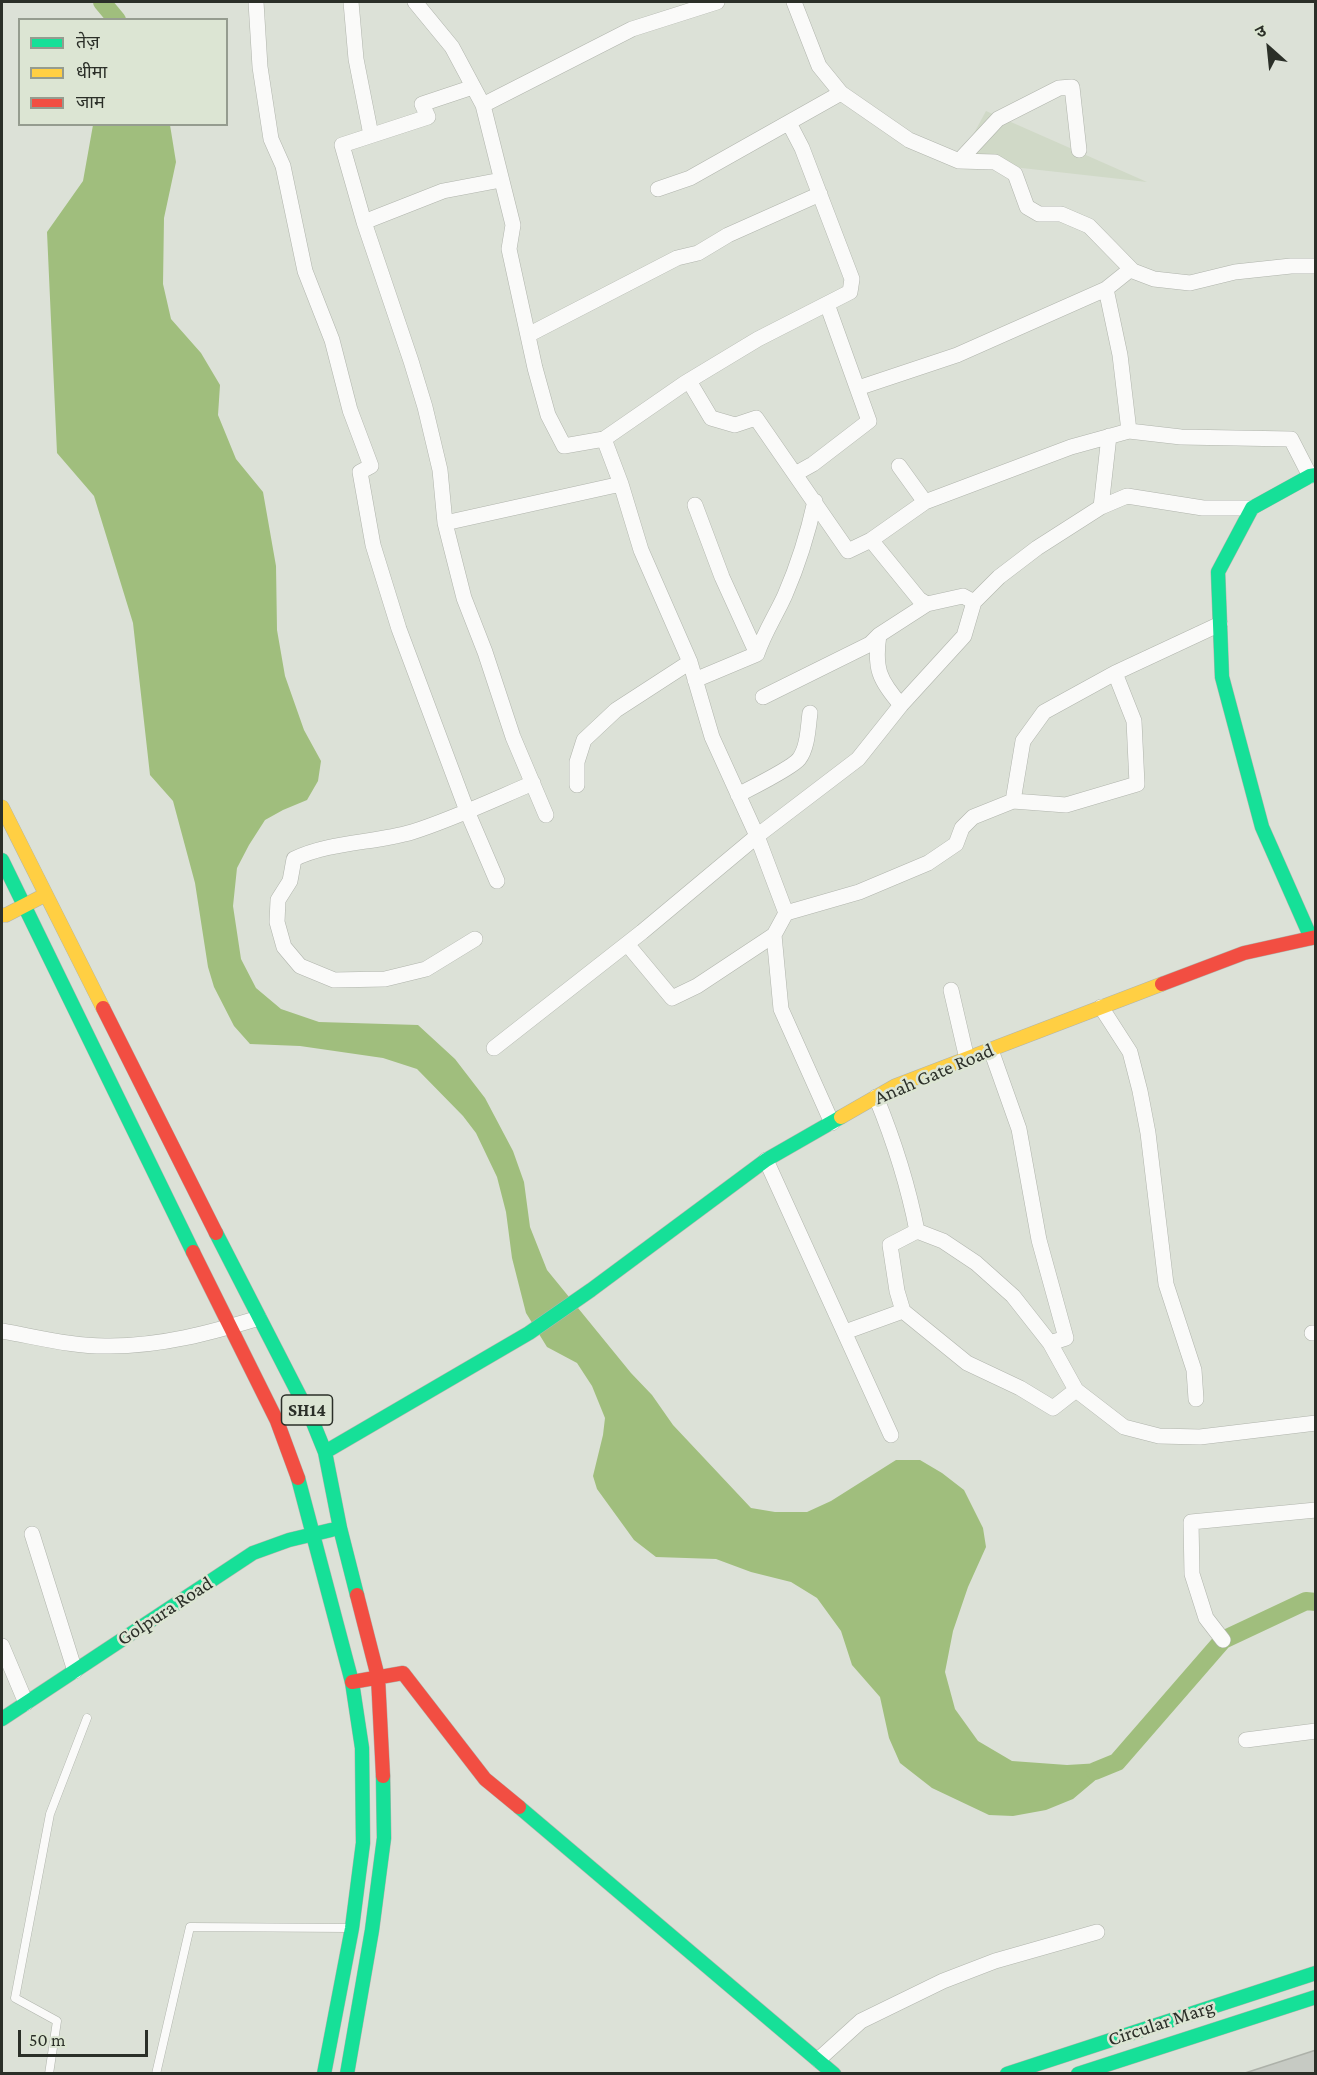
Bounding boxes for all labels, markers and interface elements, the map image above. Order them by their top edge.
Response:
legend [18,18,228,126]
north arrow [1239,18,1299,78]
text: उ [1253,22,1269,41]
text: तेज़ [76,32,100,52]
text: धीमा [76,62,107,82]
text: जाम [76,92,105,112]
street label: Anah Gate Road [871,1038,997,1110]
road number: SH14 [282,1395,332,1425]
street label: Golpura Road [113,1571,217,1651]
street label: Circular Marg [1105,1995,1217,2051]
scale bar [21,2018,152,2056]
text: 50 m [29,2030,66,2050]

